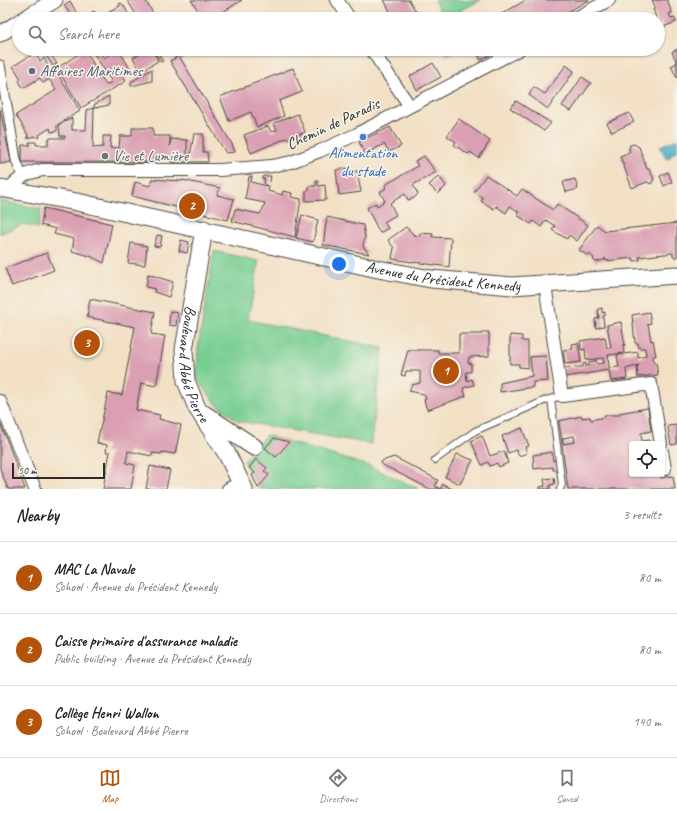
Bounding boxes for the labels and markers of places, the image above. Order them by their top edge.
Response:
place label: Affaires Maritimes [40,61,144,81]
marker: Affaires Maritimes [27,66,37,76]
marker: Alimentation du stade [358,132,368,142]
place label: Alimentation du stade [329,143,398,181]
place label: Vie et Lumière [113,146,190,166]
marker: Vie et Lumière [100,151,110,161]
pin: 2 [179,191,205,221]
pin: 3 [74,328,100,358]
pin: 1 [433,356,459,386]

